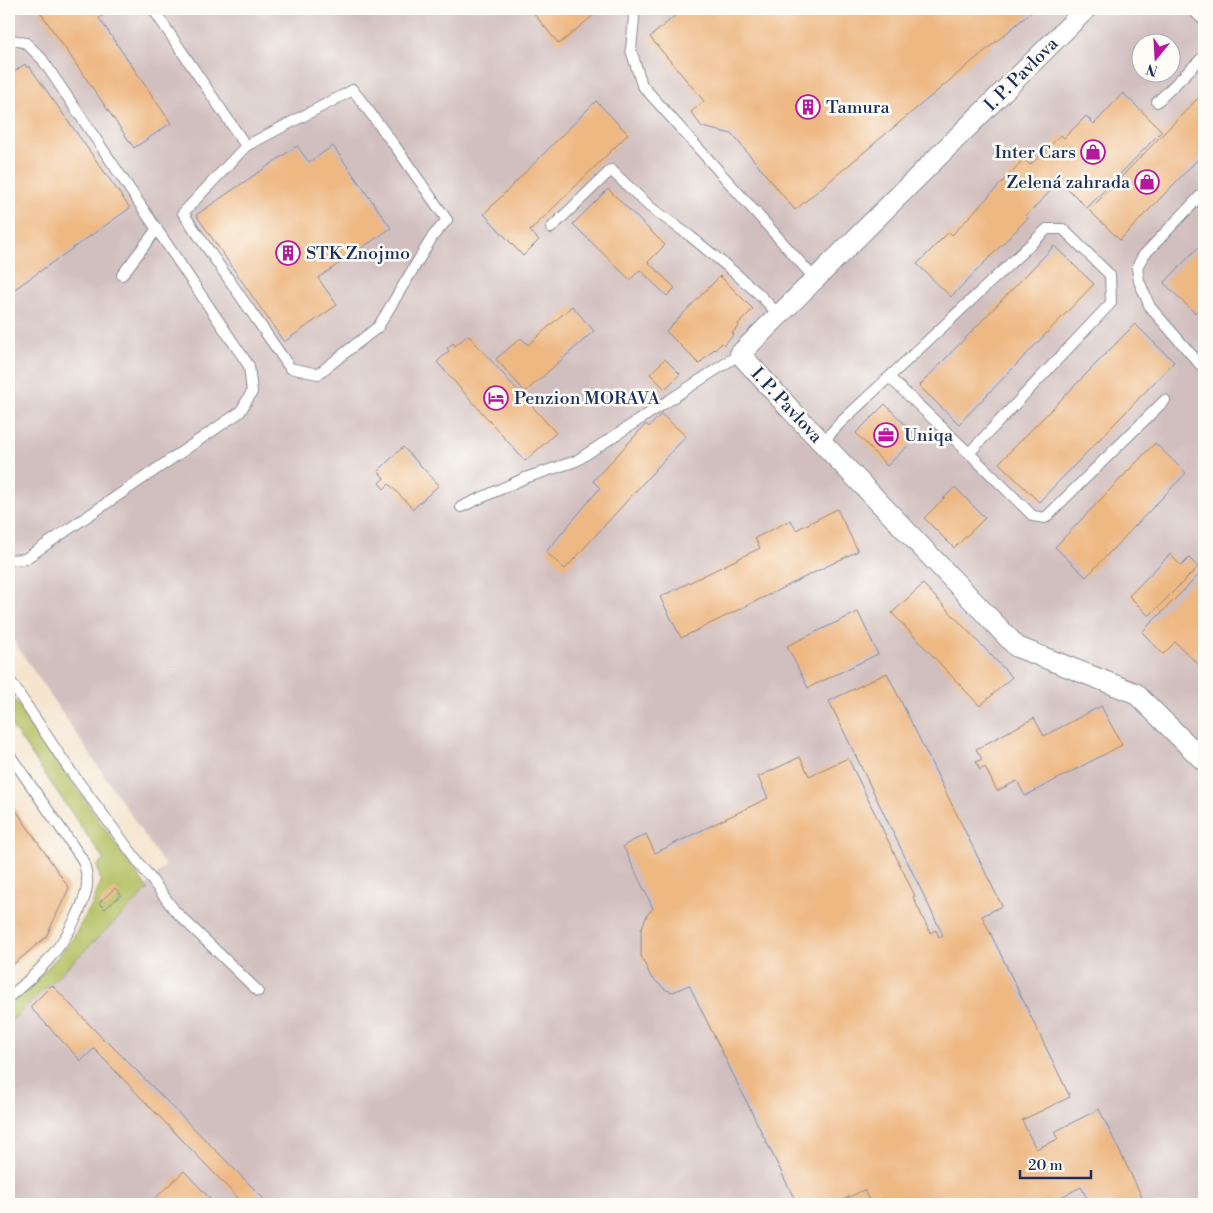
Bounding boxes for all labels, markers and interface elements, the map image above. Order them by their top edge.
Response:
street label: I. P. Pavlova [980,32,1064,116]
north arrow [1130,32,1180,82]
text: N [1144,59,1160,80]
building icon: Tamura [795,94,821,120]
place label: Tamura [826,96,890,119]
shop icon: Inter Cars [1080,139,1106,165]
place label: Inter Cars [995,141,1076,164]
shop icon: Zelená zahrada [1134,169,1160,195]
place label: Zelená zahrada [1007,171,1131,194]
building icon: STK Znojmo [275,240,301,266]
place label: STK Znojmo [306,242,410,265]
street label: I. P. Pavlova [746,363,828,449]
hotel icon: Penzion MORAVA [483,385,509,411]
place label: Penzion MORAVA [514,387,660,410]
office icon: Uniqa [873,422,899,448]
place label: Uniqa [904,424,954,447]
scale bar [1020,1148,1092,1180]
text: 20 m [1028,1156,1063,1175]

